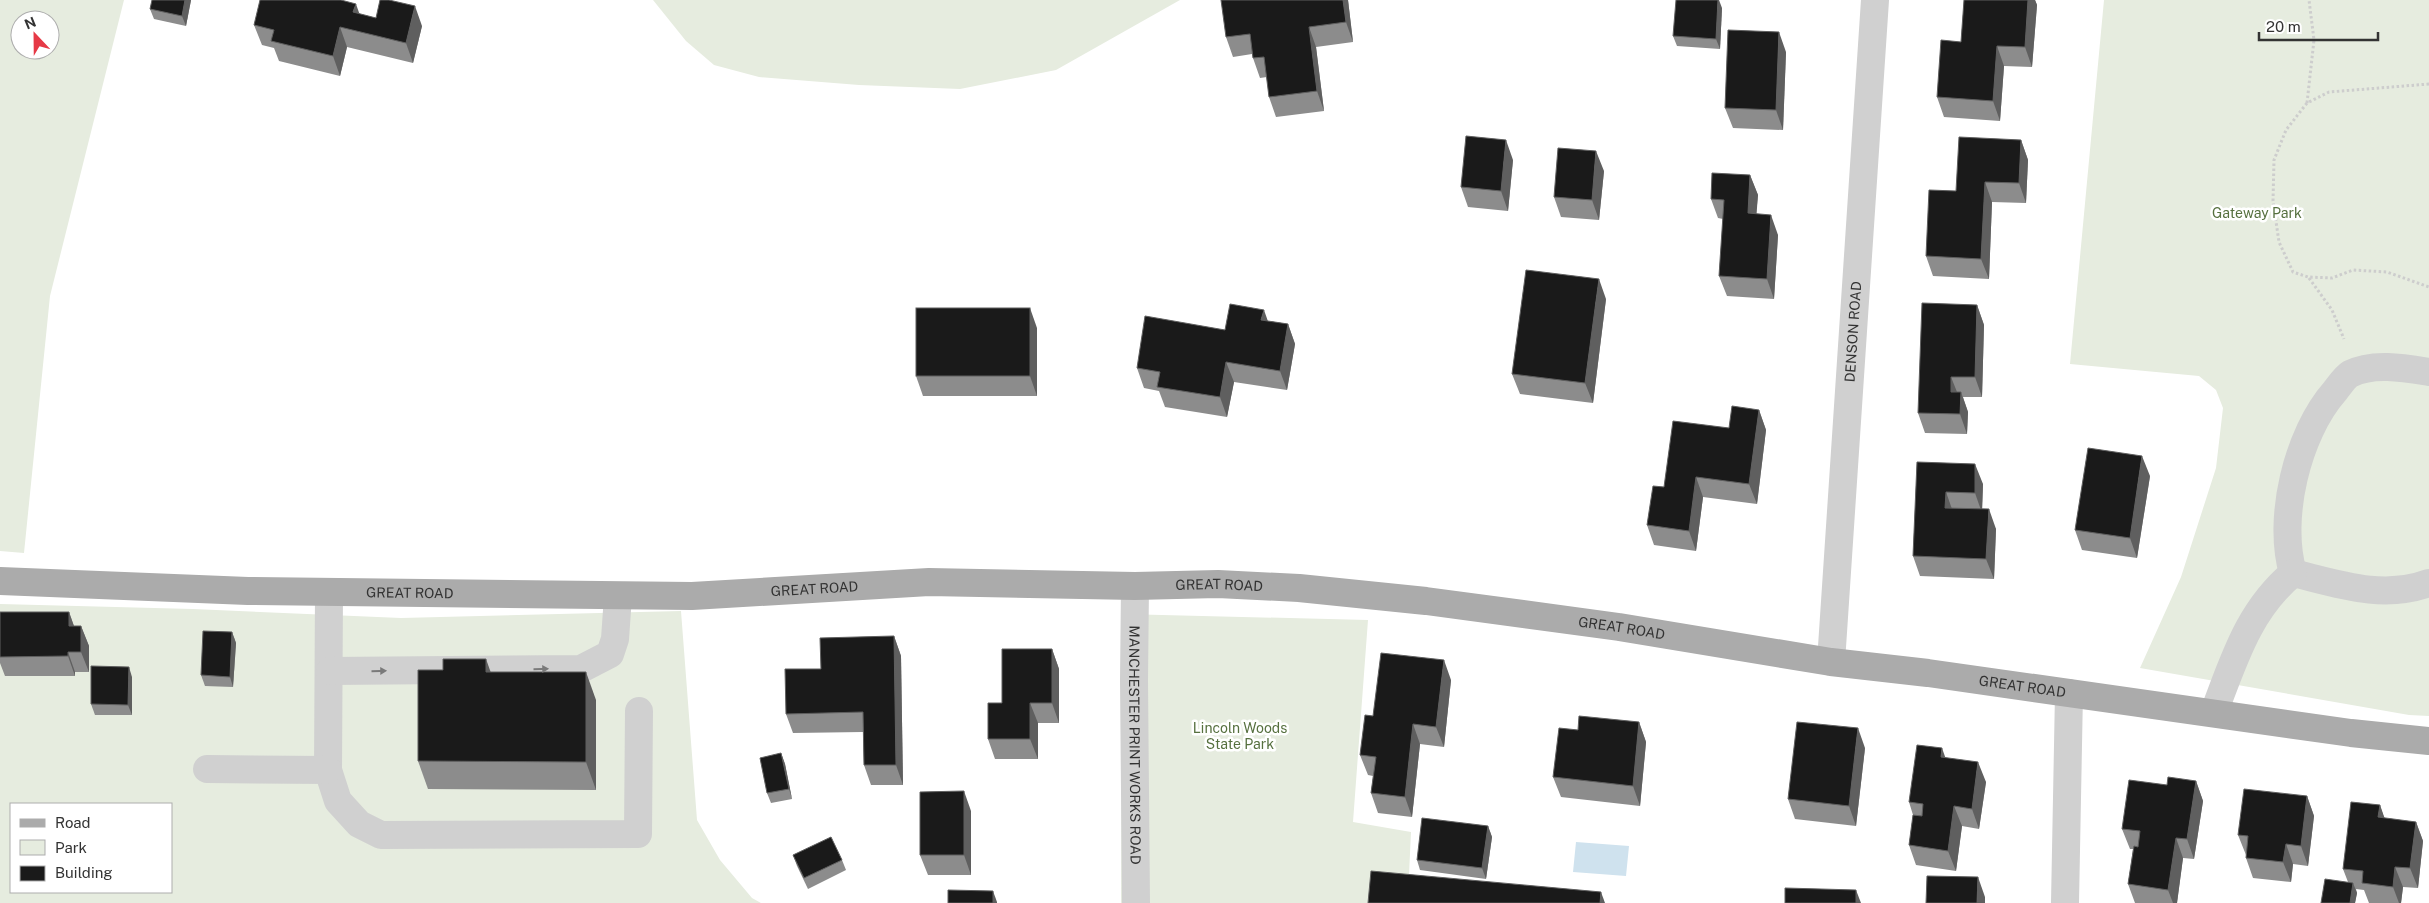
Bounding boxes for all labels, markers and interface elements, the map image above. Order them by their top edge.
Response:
north arrow [10,10,60,60]
scale bar [2259,10,2378,42]
text: N [22,13,38,32]
text: 20 m [2266,18,2301,35]
park label: Gateway Park [2212,205,2302,221]
street label: DENSON ROAD [1842,281,1864,383]
street label: GREAT ROAD [1175,576,1263,594]
street label: GREAT ROAD [770,578,859,599]
street label: GREAT ROAD [366,584,454,601]
street label: GREAT ROAD [1577,614,1666,642]
street label: MANCHESTER PRINT WORKS ROAD [1126,625,1144,865]
one-way arrow [533,665,549,673]
one-way arrow [371,667,387,675]
street label: GREAT ROAD [1978,672,2067,700]
park label: Lincoln Woods State Park [1193,720,1287,752]
legend [10,803,172,893]
text: Road [55,814,91,831]
text: Park [55,839,87,856]
text: Building [55,864,113,881]

